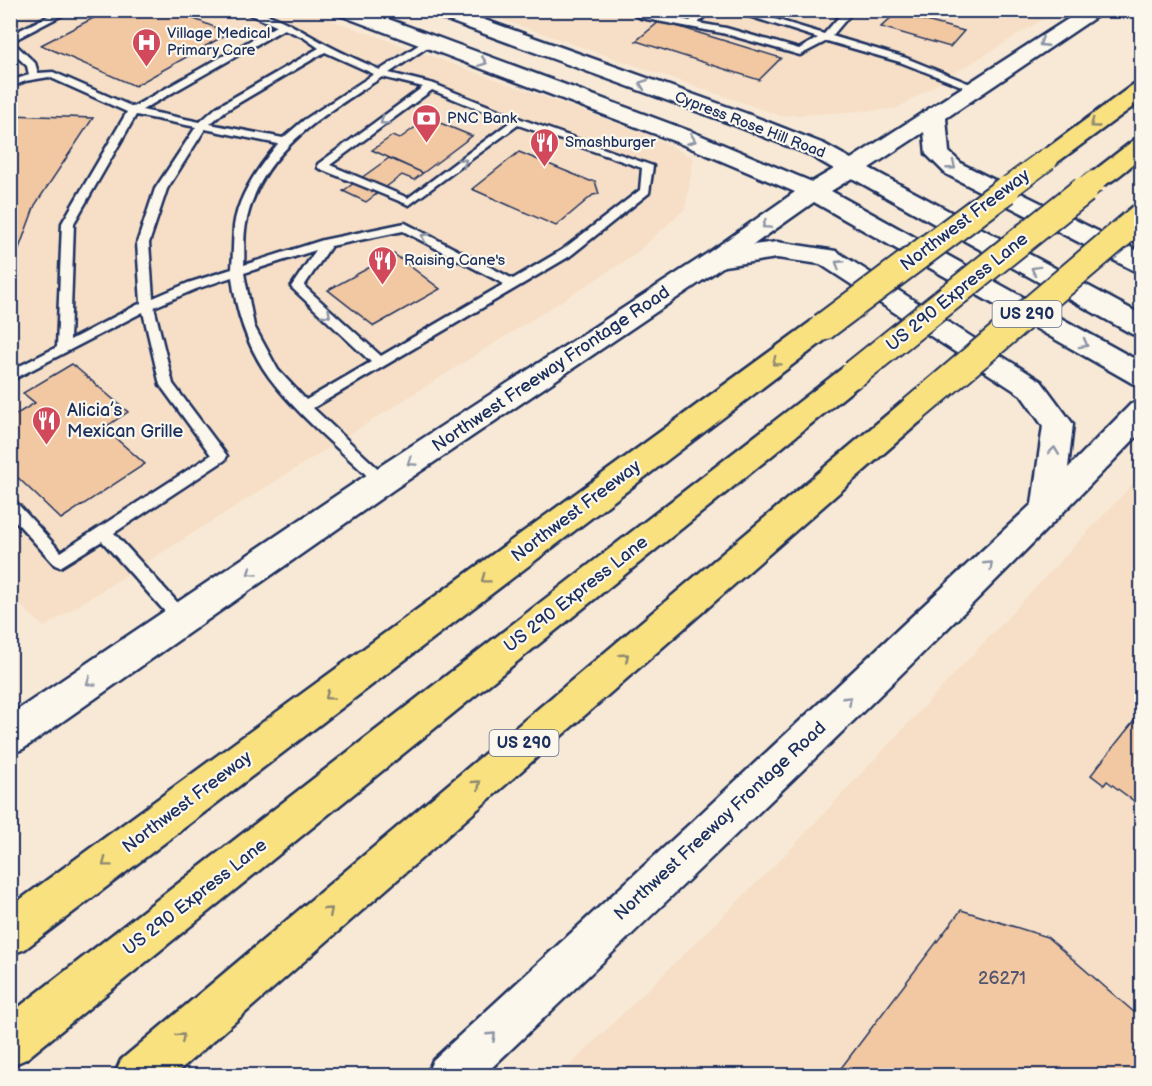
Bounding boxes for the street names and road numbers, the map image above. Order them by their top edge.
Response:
street label: Cypress Rose Hill Road [672,87,828,163]
street label: Northwest Freeway [896,164,1034,275]
street label: US 290 Express Lane [882,228,1032,356]
street label: Northwest Freeway Frontage Road [428,282,674,456]
road number: US 290 [992,301,1062,327]
street label: Northwest Freeway [507,455,645,566]
street label: US 290 Express Lane [500,531,652,657]
street label: Northwest Freeway Frontage Road [610,717,830,925]
road number: US 290 [490,730,558,756]
street label: Northwest Freeway [118,746,256,857]
street label: US 290 Express Lane [119,834,271,960]

